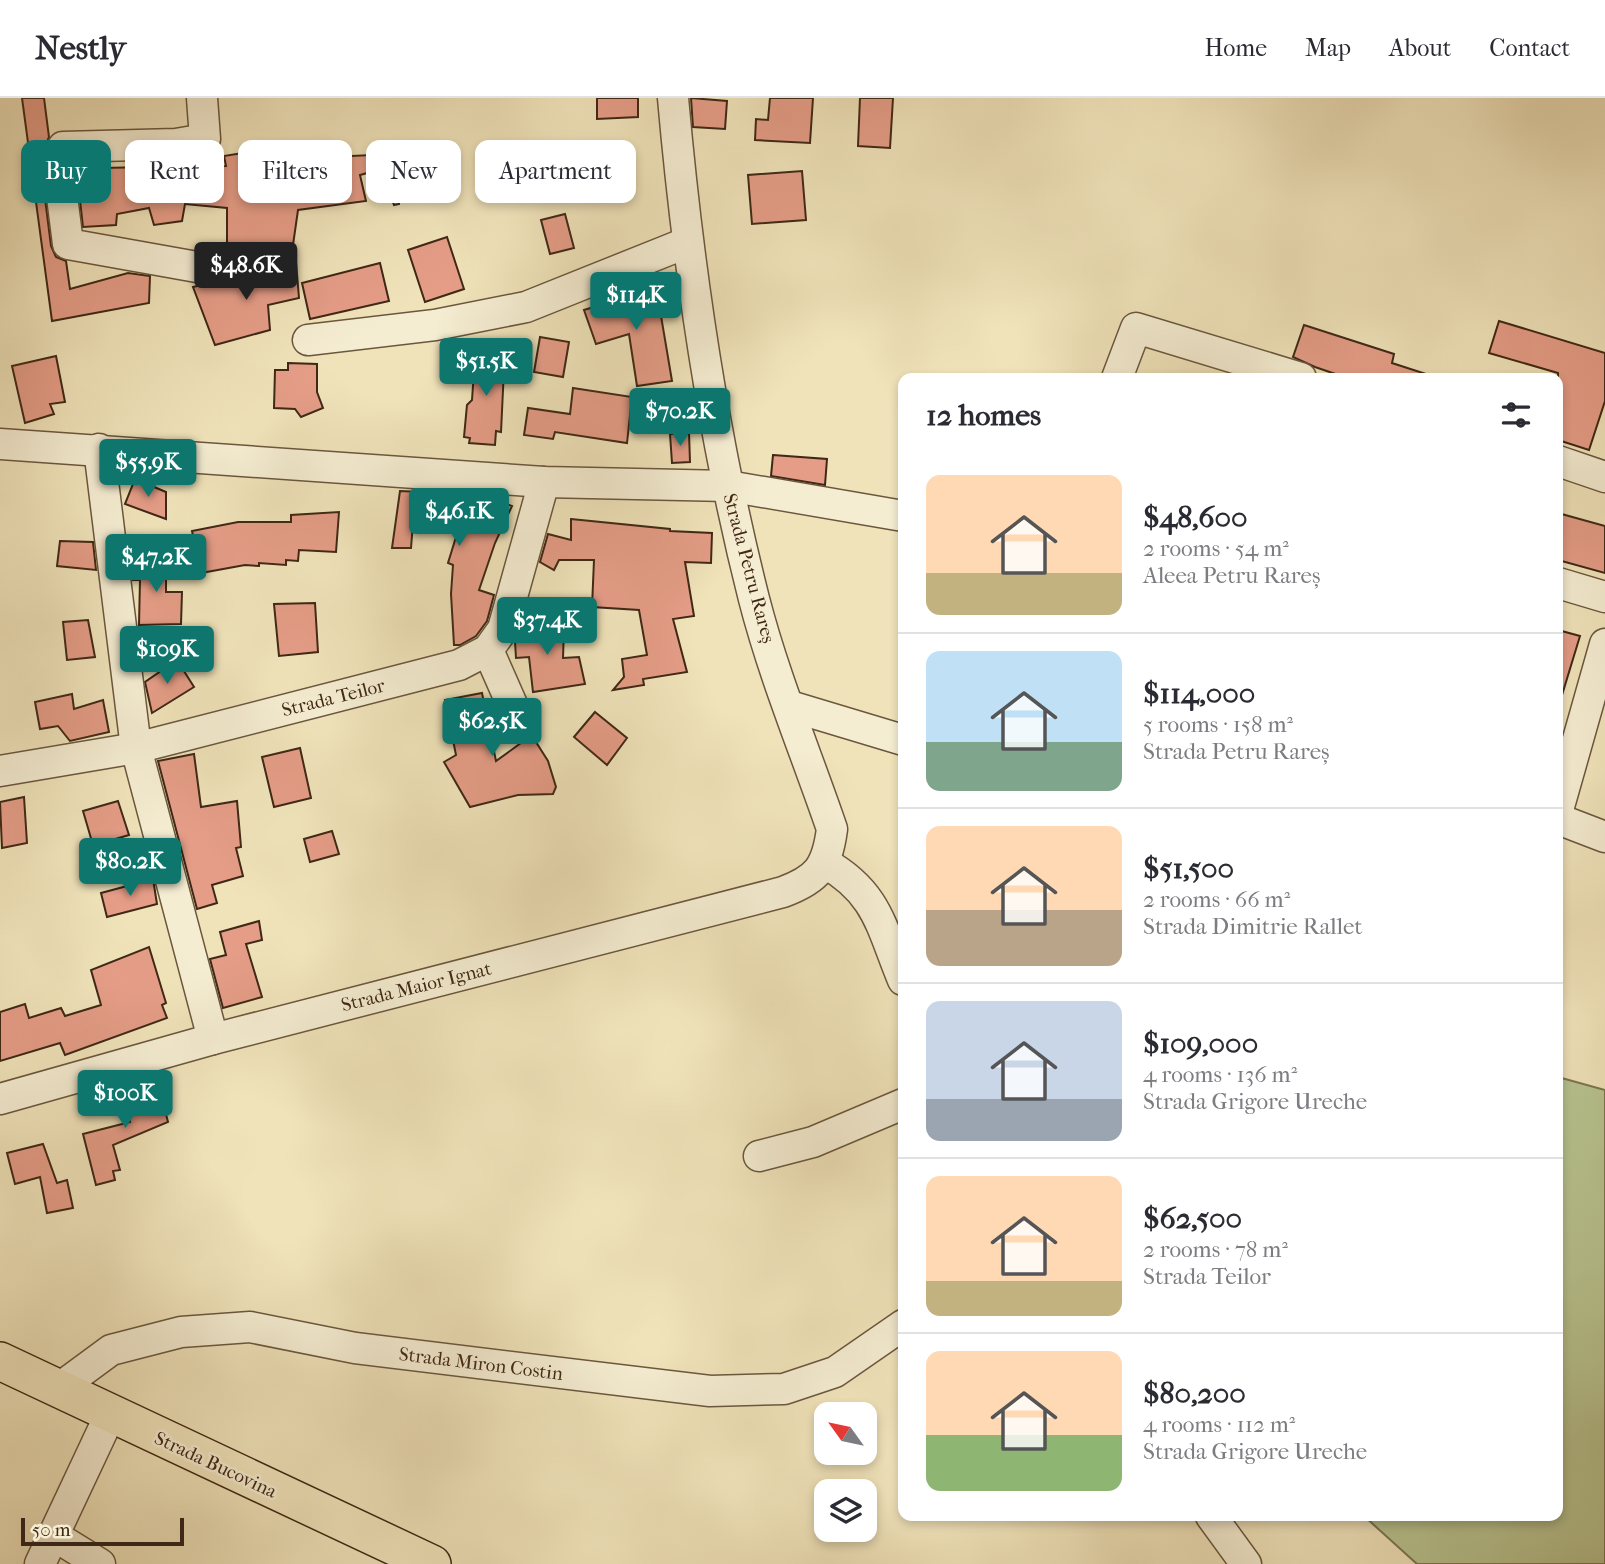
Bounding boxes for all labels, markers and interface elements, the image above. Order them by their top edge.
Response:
text: Nestly [35,29,126,68]
text: Home [1205,34,1267,62]
text: Map [1305,34,1351,62]
text: About [1389,34,1451,62]
text: Contact [1489,34,1570,62]
chip: Buy [21,140,111,203]
chip: Rent [125,140,224,203]
chip: Filters [238,140,352,203]
chip: New [366,140,461,203]
chip: Apartment [475,140,636,203]
pin: $48.6K [189,242,303,302]
text: $48.6K [210,251,282,278]
pin: $114K [587,272,685,332]
text: $114K [606,281,666,308]
pin: $51.5K [429,338,543,398]
text: $51.5K [456,347,516,374]
pin: $70.2K [623,388,737,448]
icon: filters [1497,396,1535,434]
text: $70.2K [645,397,715,424]
text: 12 homes [926,398,1041,433]
pin: $55.9K [91,440,205,499]
text: $55.9K [115,448,181,475]
pin: $46.1K [402,489,516,548]
street label: Strada Petru Rareș [718,491,780,646]
text: $46.1K [425,497,493,524]
text: $48,600 [1143,500,1248,535]
icon: home [982,503,1066,587]
pin: $47.2K [99,534,213,594]
text: 2 rooms · 54 m² [1143,535,1289,562]
text: $47.2K [121,543,191,570]
text: Aleea Petru Rareș [1143,562,1320,589]
pin: $37.4K [490,598,604,657]
text: $37.4K [513,606,581,633]
pin: $109K [118,626,216,686]
text: $109K [136,635,198,662]
street label: Strada Teilor [279,674,388,721]
text: $114,000 [1143,676,1255,711]
icon: home [982,679,1066,763]
pin: $62.5K [435,698,549,758]
text: $62.5K [458,707,526,734]
text: 5 rooms · 158 m² [1143,711,1293,738]
text: Strada Petru Rareș [1143,738,1330,765]
pin: $80.2K [73,838,187,898]
text: $80.2K [95,847,165,874]
text: $51,500 [1143,851,1234,886]
icon: home [982,854,1066,938]
text: 2 rooms · 66 m² [1143,886,1290,913]
text: Strada Dimitrie Rallet [1143,913,1362,940]
street label: Strada Maior Ignat [339,958,494,1016]
text: $109,000 [1143,1026,1258,1061]
icon: home [982,1029,1066,1113]
text: 4 rooms · 136 m² [1143,1061,1297,1088]
pin: $100K [76,1070,174,1130]
text: $100K [94,1079,156,1106]
text: Strada Grigore Ureche [1143,1088,1367,1115]
text: $62,500 [1143,1201,1242,1236]
icon: home [982,1204,1066,1288]
text: 2 rooms · 78 m² [1143,1236,1288,1263]
text: Strada Teilor [1143,1263,1271,1290]
street label: Strada Miron Costin [398,1343,564,1385]
text: $80,200 [1143,1376,1246,1411]
icon: home [982,1379,1066,1463]
north arrow [814,1402,877,1465]
map controls [814,1402,877,1542]
text: 4 rooms · 112 m² [1143,1411,1295,1438]
street label: Strada Bucovina [151,1427,280,1503]
text: Strada Grigore Ureche [1143,1438,1367,1465]
button: layers [814,1479,877,1542]
scale bar [21,1515,184,1547]
text: 50 m [32,1519,71,1541]

